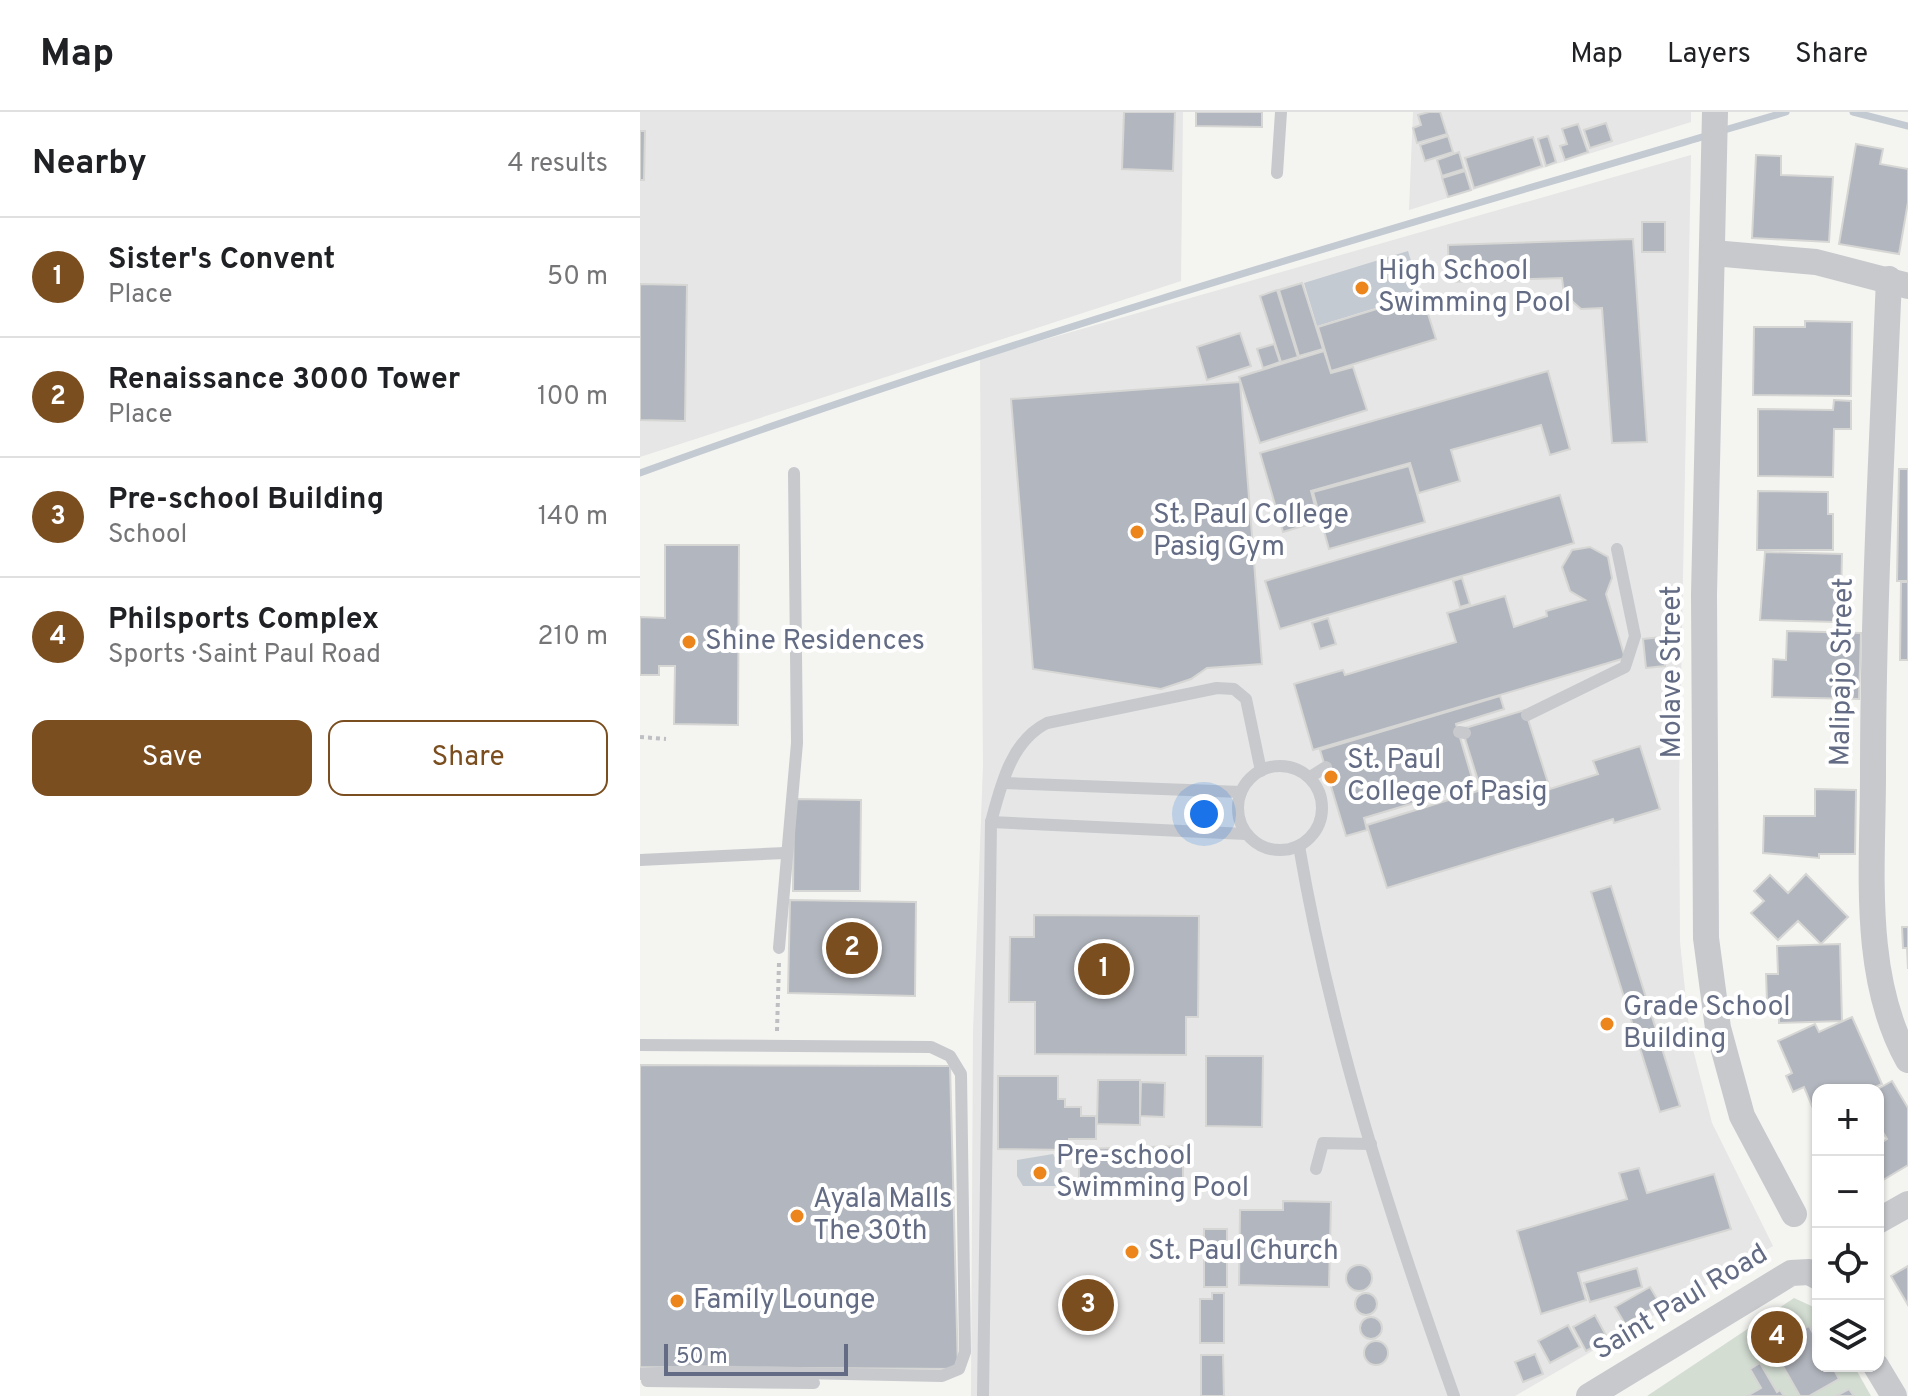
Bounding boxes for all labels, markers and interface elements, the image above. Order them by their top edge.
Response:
text: Map [40,31,114,80]
text: Map [1570,37,1623,73]
text: Layers [1667,37,1751,73]
text: Share [1795,37,1868,73]
text: Nearby [32,143,147,186]
text: 4 results [507,148,608,181]
text: Sister's Convent [108,242,335,279]
place label: High School Swimming Pool [1378,254,1571,322]
text: 1 [53,261,63,294]
text: 50 m [547,261,608,294]
text: Place [108,279,172,312]
marker: High School Swimming Pool [1353,279,1371,297]
text: Renaissance 3000 Tower [108,362,460,399]
text: 2 [50,381,66,414]
text: 100 m [537,381,608,414]
text: Place [108,399,172,432]
text: Pre-school Building [108,482,384,519]
place label: St. Paul College Pasig Gym [1153,498,1349,566]
text: 3 [50,501,66,534]
text: 140 m [538,501,608,534]
text: School [108,519,187,552]
marker: St. Paul College Pasig Gym [1128,523,1146,541]
street label: Malipajo Street [1823,577,1863,767]
street label: Molave Street [1655,585,1691,759]
text: Philsports Complex [108,602,379,639]
text: 4 [50,621,66,654]
text: 210 m [538,621,608,654]
place label: Shine Residences [705,624,925,660]
marker: Shine Residences [680,633,698,651]
text: Sports · Saint Paul Road [108,639,381,672]
button: Save [32,720,312,796]
button: Share [328,720,608,796]
place label: St. Paul College of Pasig [1347,743,1547,811]
marker: St. Paul College of Pasig [1322,768,1340,786]
your location [1184,794,1224,834]
pin: 2 [826,918,878,978]
pin: 1 [1078,939,1130,999]
place label: Grade School Building [1623,990,1791,1058]
marker: Grade School Building [1598,1015,1616,1033]
map controls [1812,1084,1884,1372]
button: + [1812,1084,1884,1156]
place label: Pre-school Swimming Pool [1056,1139,1249,1207]
button: − [1812,1156,1884,1228]
marker: Pre-school Swimming Pool [1031,1164,1049,1182]
place label: Ayala Malls The 30th [813,1182,952,1250]
marker: Ayala Malls The 30th [788,1207,806,1225]
button: locate [1812,1228,1884,1300]
place label: St. Paul Church [1148,1234,1339,1270]
street label: Saint Paul Road [1587,1237,1775,1369]
marker: St. Paul Church [1123,1243,1141,1261]
pin: 3 [1062,1275,1114,1335]
place label: Family Lounge [693,1283,875,1319]
marker: Family Lounge [668,1292,686,1310]
button: layers [1812,1300,1884,1372]
pin: 4 [1751,1307,1803,1367]
scale bar [664,1340,848,1376]
text: 50 m [676,1344,728,1371]

